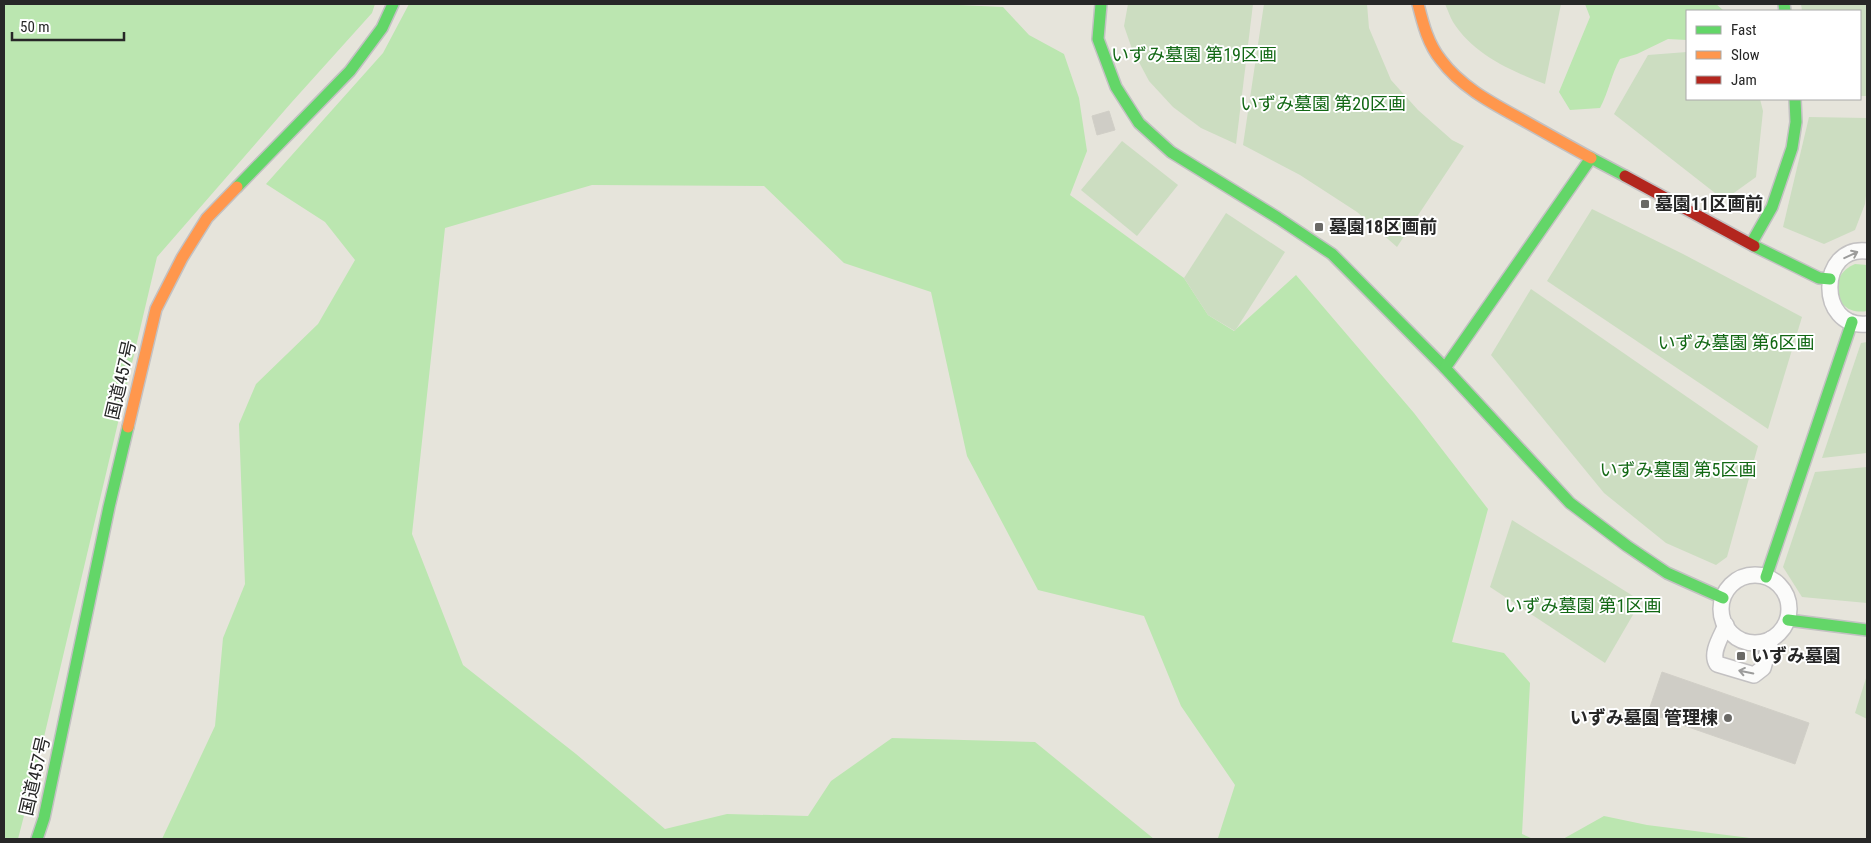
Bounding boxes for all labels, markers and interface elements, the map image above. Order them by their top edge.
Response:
scale bar [12,10,125,42]
legend [1686,10,1861,100]
text: 50 m [20,18,50,36]
text: Fast [1731,21,1756,39]
park label: いずみ墓園 第19区画 [1111,44,1277,65]
text: Slow [1731,46,1760,64]
text: Jam [1731,71,1757,89]
park label: いずみ墓園 第20区画 [1240,93,1406,114]
place label: 墓園11区画前 [1655,193,1763,214]
marker: 墓園11区画前 [1639,198,1651,210]
place label: 墓園18区画前 [1329,216,1437,237]
marker: 墓園18区画前 [1313,221,1325,233]
one-way arrow [1843,250,1858,260]
park label: いずみ墓園 第6区画 [1657,332,1815,353]
street label: 国道457号 [101,338,140,422]
park label: いずみ墓園 第5区画 [1599,459,1757,480]
park label: いずみ墓園 第1区画 [1504,595,1662,616]
place label: いずみ墓園 [1751,645,1841,666]
marker: いずみ墓園 [1735,650,1747,662]
one-way arrow [1739,667,1755,676]
place label: いずみ墓園 管理棟 [1570,707,1718,728]
marker: いずみ墓園 管理棟 [1722,712,1734,724]
street label: 国道457号 [15,734,54,818]

